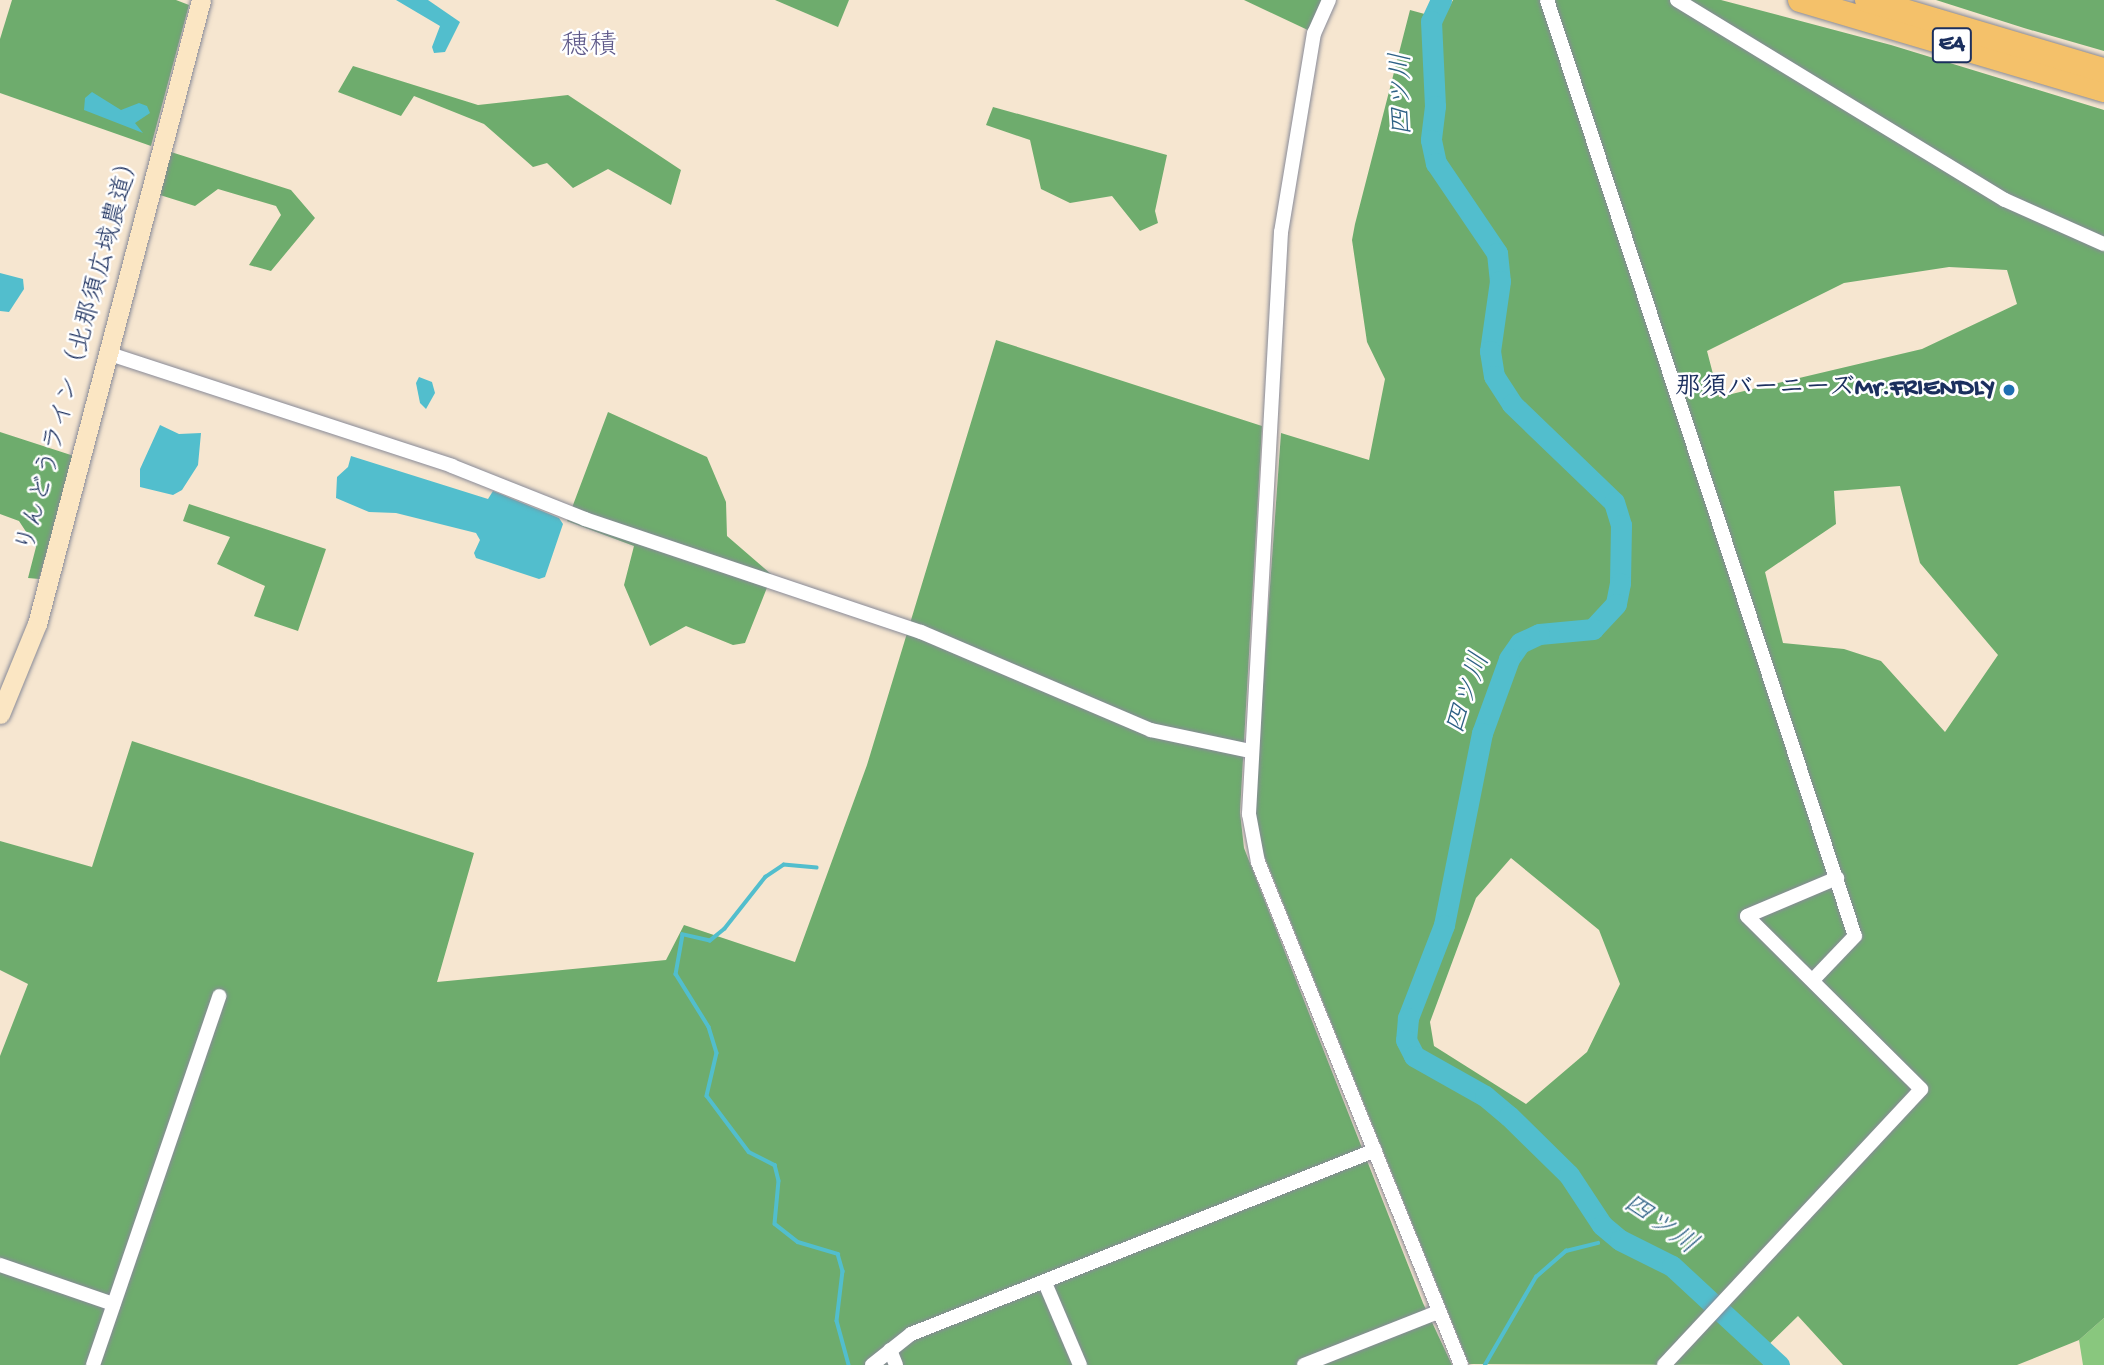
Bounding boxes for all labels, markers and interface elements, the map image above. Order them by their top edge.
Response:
road number: E4 [1931,25,1973,66]
district label: 穂積 [561,31,617,65]
water label: 四ツ川 [1386,52,1422,136]
street label: りんどうライン（北那須広域農道） [12,147,150,557]
place label: 那須バーニーズMr.FRIENDLY [1673,374,1995,406]
marker: 那須バーニーズMr.FRIENDLY [2001,382,2017,398]
water label: 四ツ川 [1440,649,1500,739]
water label: 四ツ川 [1615,1188,1703,1264]

